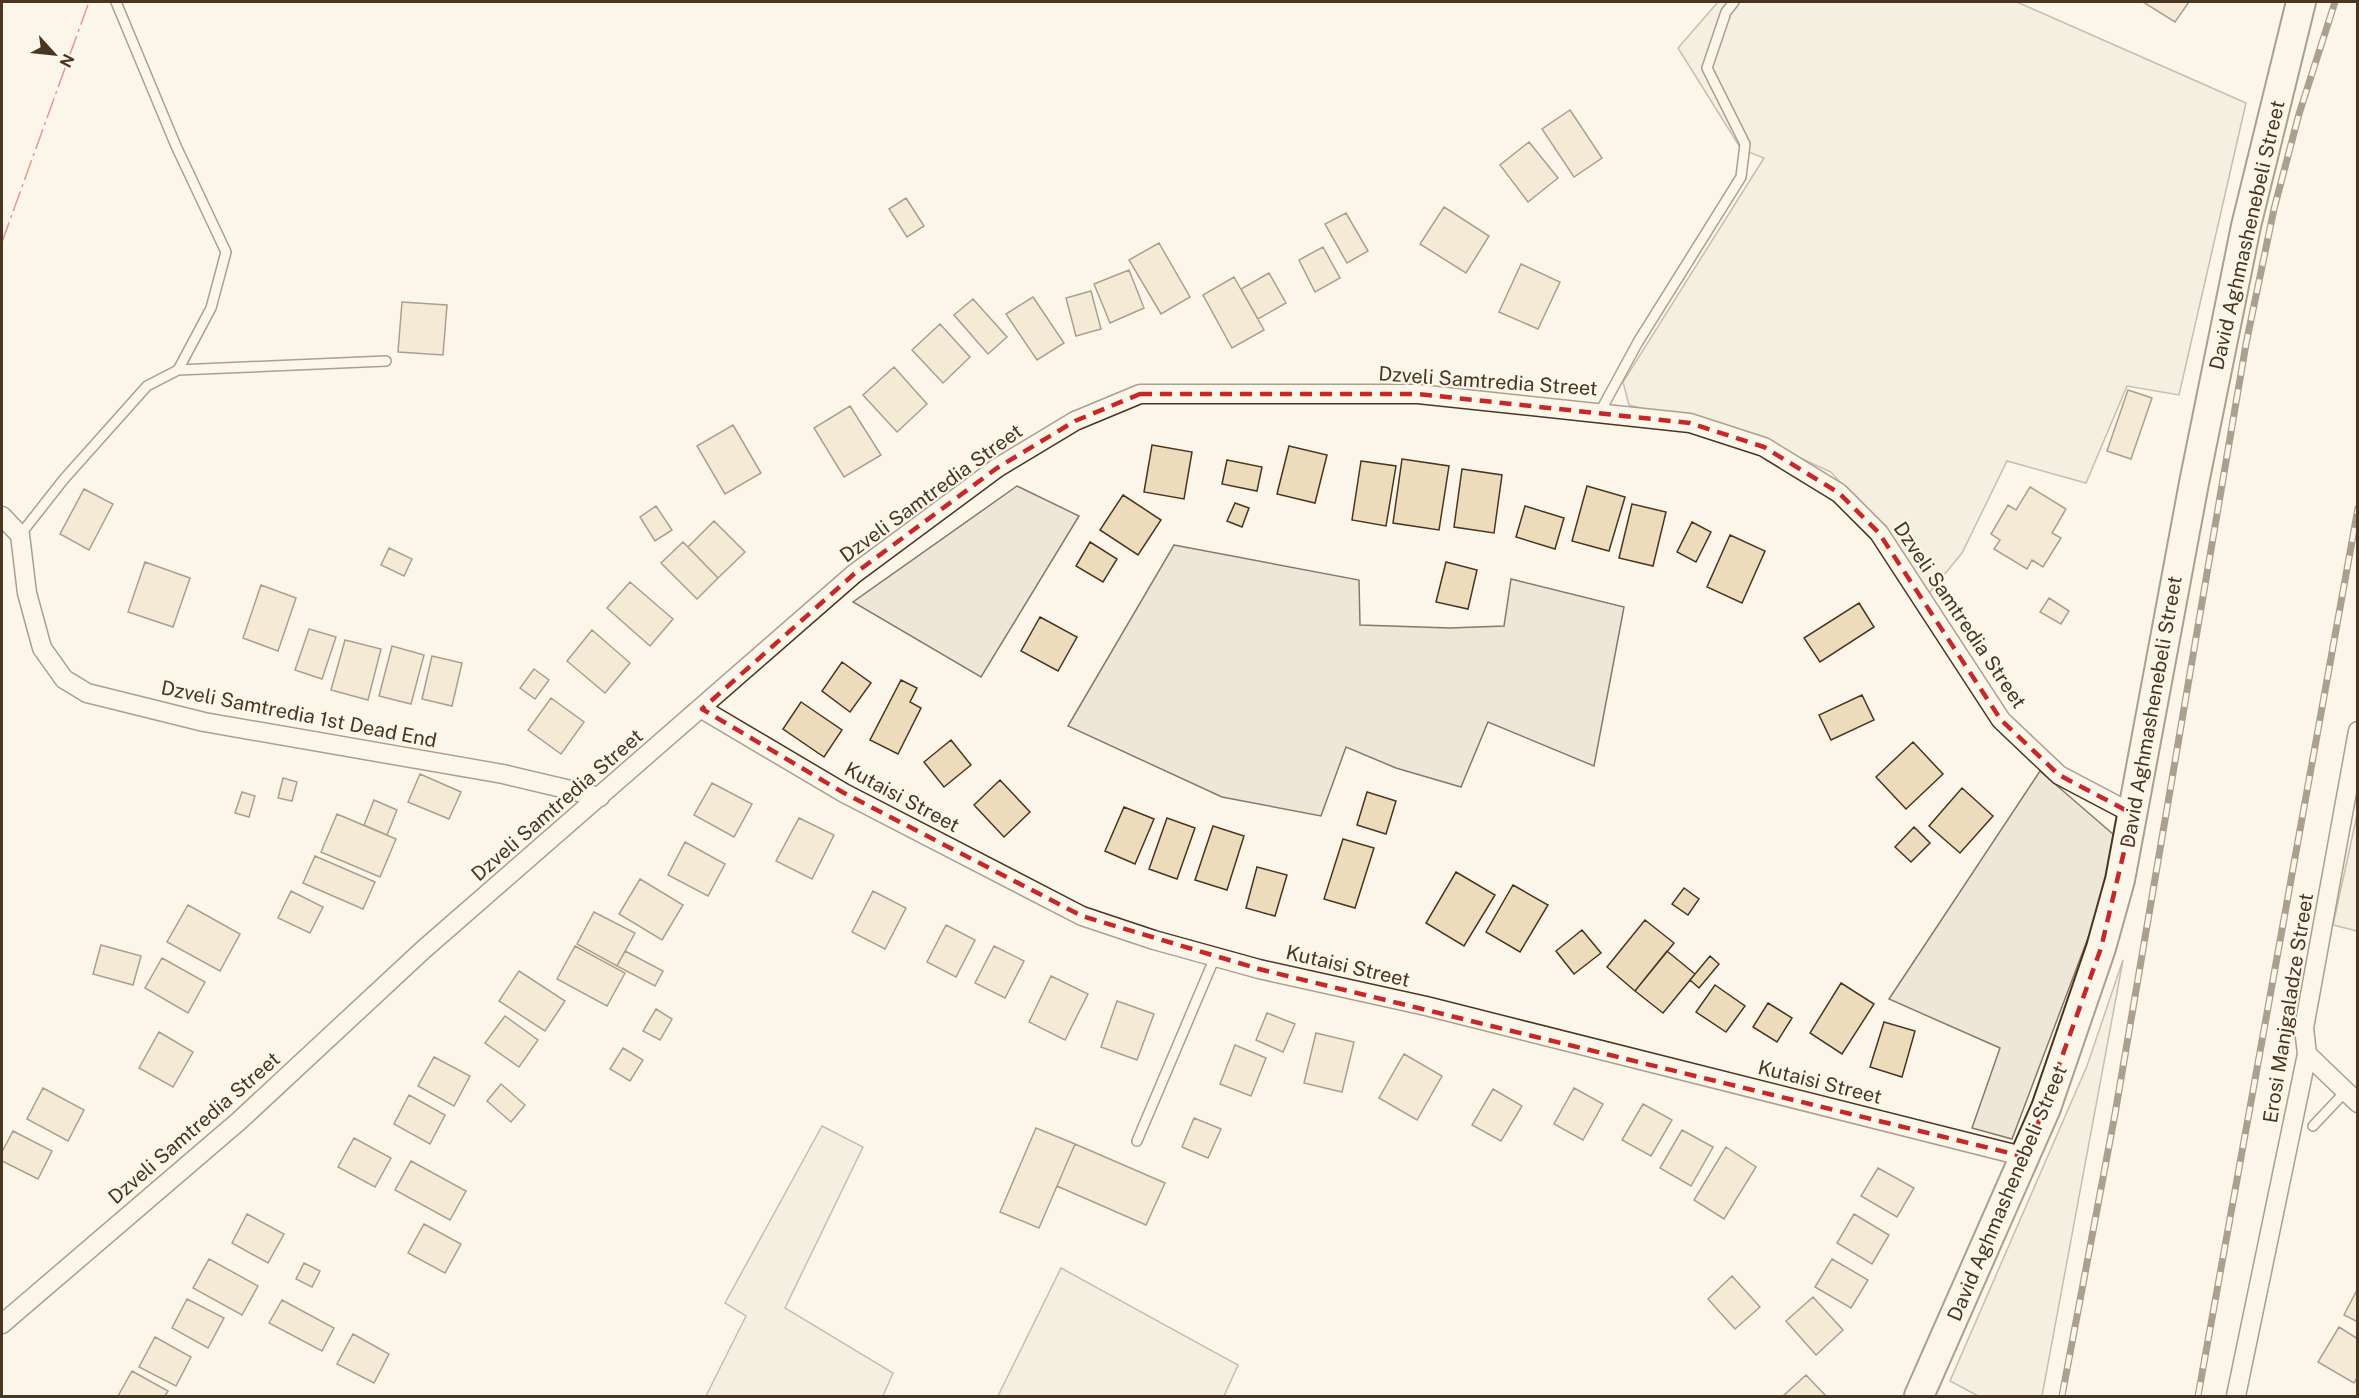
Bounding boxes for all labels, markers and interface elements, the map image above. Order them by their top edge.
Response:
north arrow [24,24,84,84]
text: N [56,51,78,70]
street label: David Aghmashenebeli Street [2204,98,2290,372]
street label: Dzveli Samtredia Street [1378,361,1598,401]
street label: Dzveli Samtredia Street [835,419,1027,567]
street label: Dzveli Samtredia Street [1889,517,2031,713]
street label: David Aghmashenebeli Street [2115,574,2187,850]
street label: Dzveli Samtredia 1st Dead End [159,675,439,753]
street label: Dzveli Samtredia Street [466,724,648,886]
street label: Kutaisi Street [840,757,964,837]
street label: Erosi Manjgaladze Street [2258,891,2318,1125]
street label: Kutaisi Street [1284,940,1412,992]
street label: Dzveli Samtredia Street [103,1047,285,1209]
street label: Kutaisi Street [1756,1055,1884,1109]
street label: David Aghmashenebeli Street [1942,1061,2072,1325]

